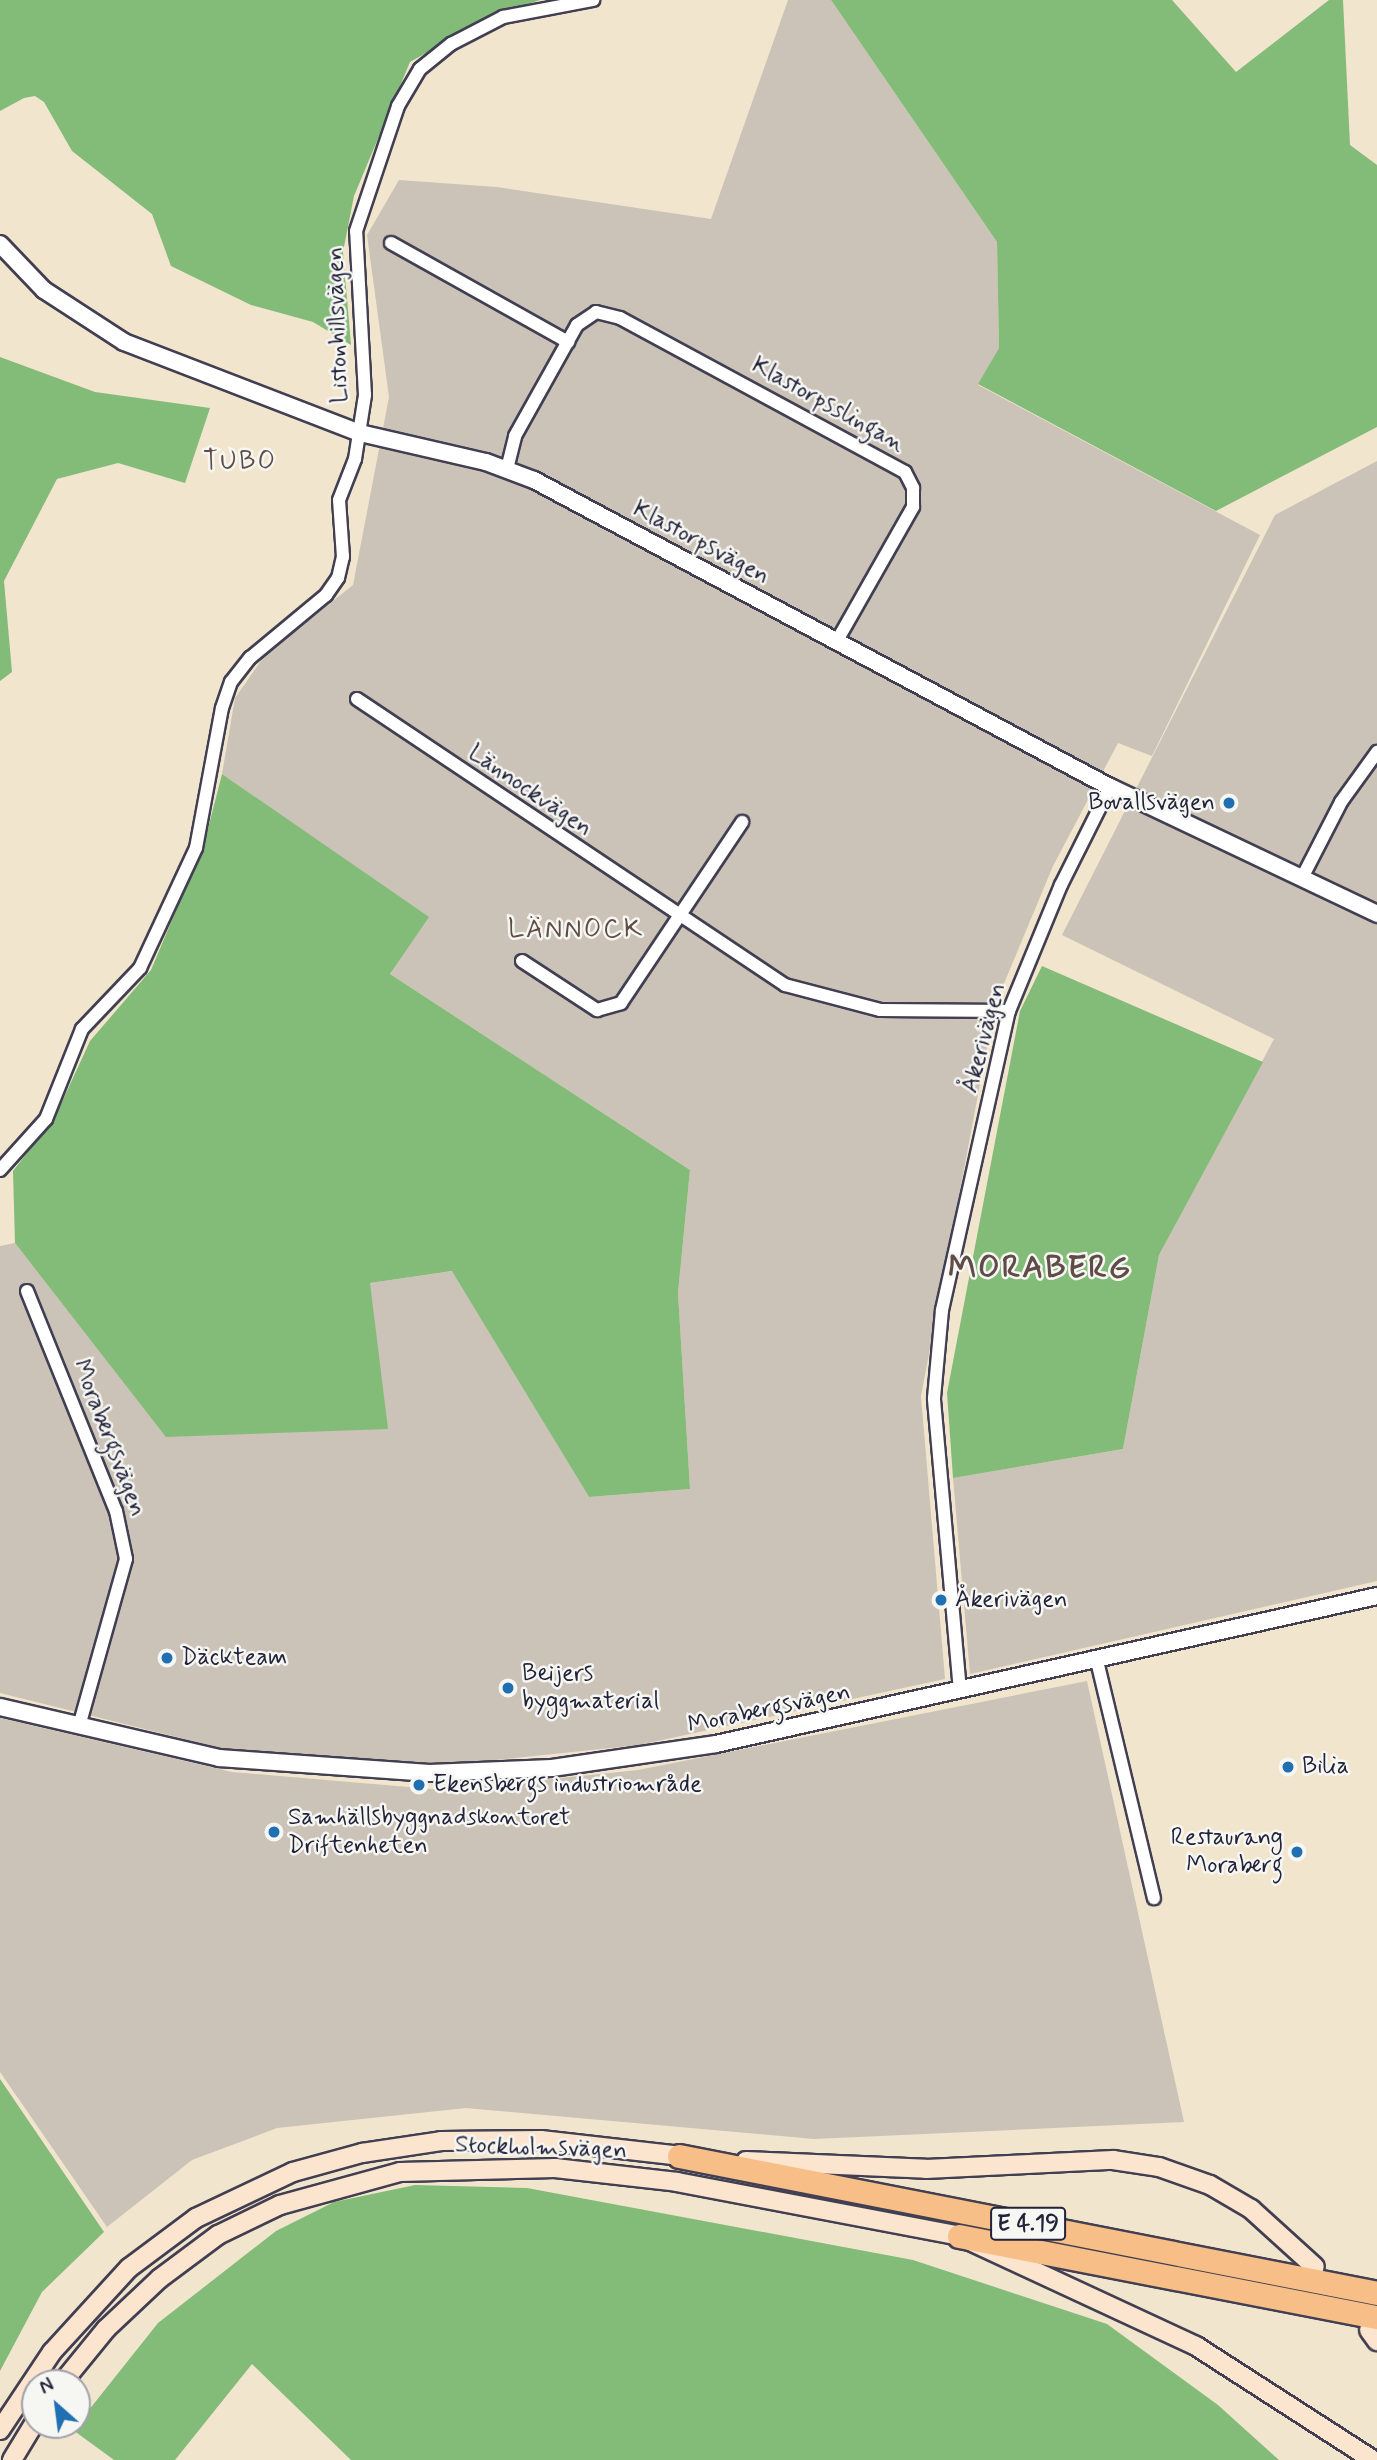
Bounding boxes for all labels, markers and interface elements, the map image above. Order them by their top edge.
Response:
street label: Listonhillsvägen [321,246,355,404]
street label: Klastorpsslingan [747,351,909,459]
district label: TUBO [204,447,276,479]
street label: Klastorpsvägen [628,495,774,591]
street label: Lännockvägen [462,739,598,843]
place label: Bovallsvägen [1088,789,1215,817]
marker: Bovallsvägen [1221,795,1237,811]
district label: LÄNNOCK [509,915,643,947]
street label: Åkerivägen [956,980,1012,1096]
district label: MORABERG [949,1249,1131,1287]
street label: Morabergsvägen [66,1356,152,1520]
place label: Åkerivägen [955,1586,1067,1614]
marker: Åkerivägen [933,1592,949,1608]
place label: Däckteam [181,1644,287,1672]
marker: Däckteam [159,1650,175,1666]
place label: Beijers byggmaterial [522,1660,659,1716]
street label: Morabergsvägen [685,1678,853,1740]
marker: Beijers byggmaterial [500,1680,516,1696]
place label: Bilia [1302,1753,1349,1781]
marker: Bilia [1280,1759,1296,1775]
place label: Ekensbergs industriområde [433,1771,702,1799]
marker: Ekensbergs industriområde [411,1777,427,1793]
place label: Samhällsbyggnadskontoret Driftenheten [288,1804,570,1860]
marker: Samhällsbyggnadskontoret Driftenheten [266,1824,282,1840]
place label: Restaurang Moraberg [1171,1824,1283,1880]
marker: Restaurang Moraberg [1289,1844,1305,1860]
street label: Stockholmsvägen [455,2131,627,2165]
road number: E 4.19 [990,2204,1066,2244]
north arrow [21,2369,91,2439]
text: N [35,2373,58,2401]

